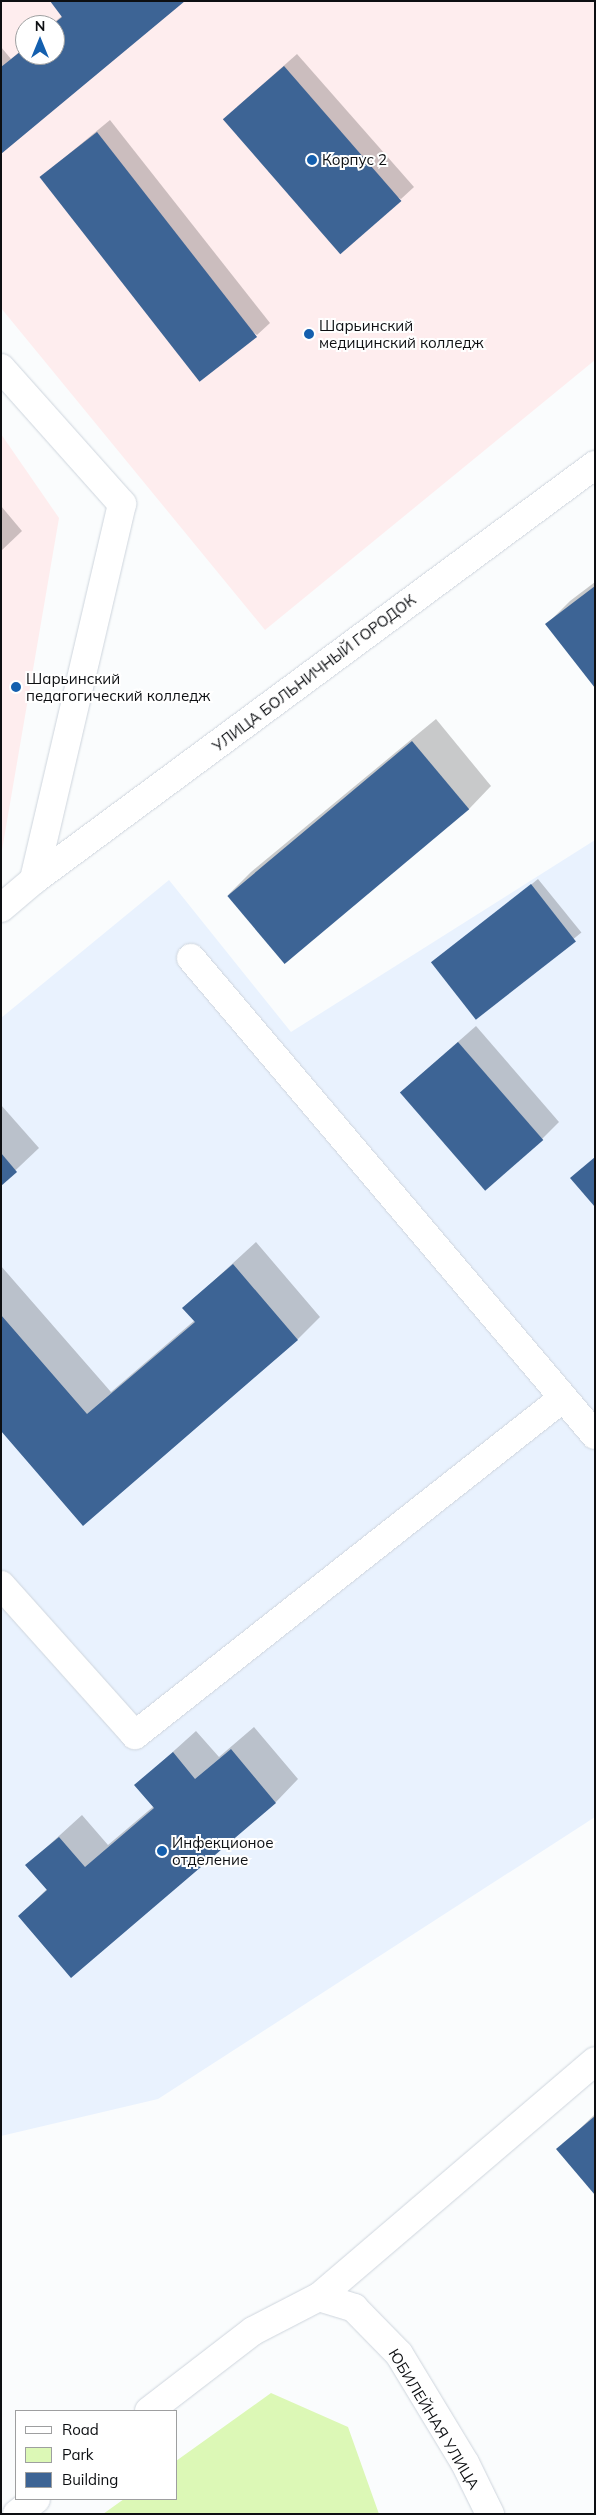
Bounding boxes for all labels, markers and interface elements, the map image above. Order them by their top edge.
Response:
north arrow [15,15,65,65]
text: N [35,17,45,35]
place label: Корпус 2 [322,151,387,169]
marker: Корпус 2 [306,154,318,166]
place label: Шарьинский медицинский колледж [319,316,484,351]
marker: Шарьинский медицинский колледж [303,328,315,340]
street label: УЛИЦА БОЛЬНИЧНЫЙ ГОРОДОК [209,591,419,755]
place label: Шарьинский педагогический колледж [26,669,210,704]
marker: Шарьинский педагогический колледж [10,681,22,693]
place label: Инфекционое отделение [172,1833,274,1868]
marker: Инфекционое отделение [156,1845,168,1857]
street label: ЮБИЛЕЙНАЯ УЛИЦА [385,2345,483,2493]
legend [15,2410,178,2500]
text: Road [62,2420,99,2439]
text: Park [62,2445,94,2464]
text: Building [62,2470,118,2489]

